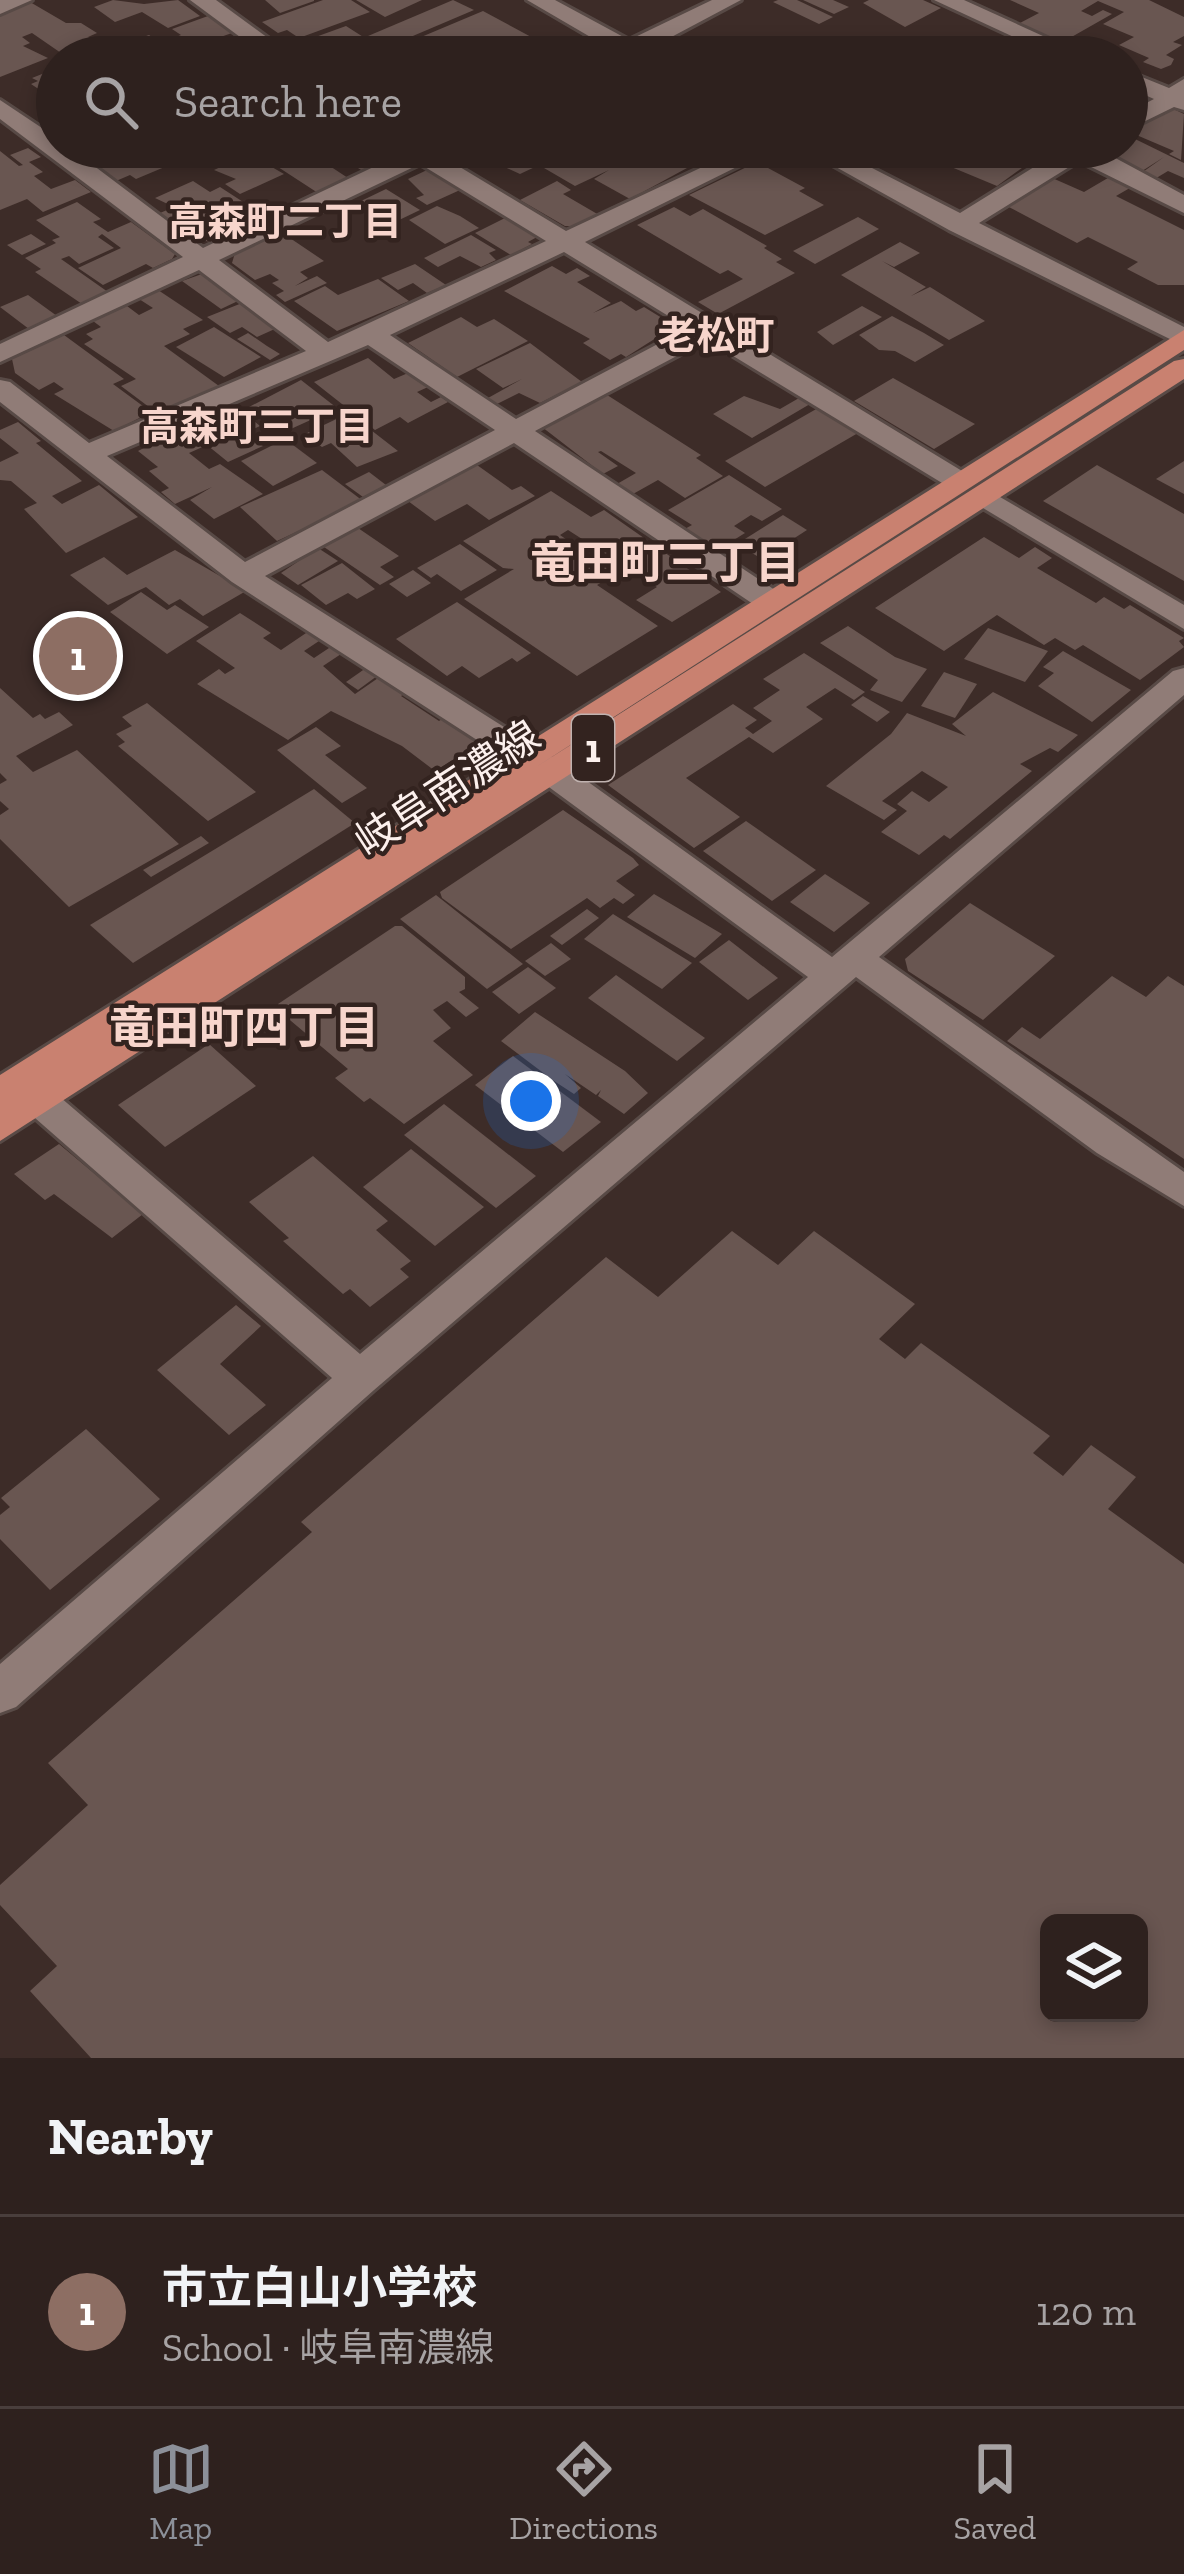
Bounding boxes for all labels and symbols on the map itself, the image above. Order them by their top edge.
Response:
district label: 高森町二丁目 [168,198,402,245]
district label: 老松町 [657,312,775,359]
district label: 高森町三丁目 [140,403,374,450]
district label: 竜田町三丁目 [530,536,800,590]
pin: 1 [39,611,117,701]
street label: 岐阜南濃線 [345,710,549,867]
road number: 1 [572,715,614,781]
district label: 竜田町四丁目 [109,1001,379,1055]
your location [501,1071,561,1131]

